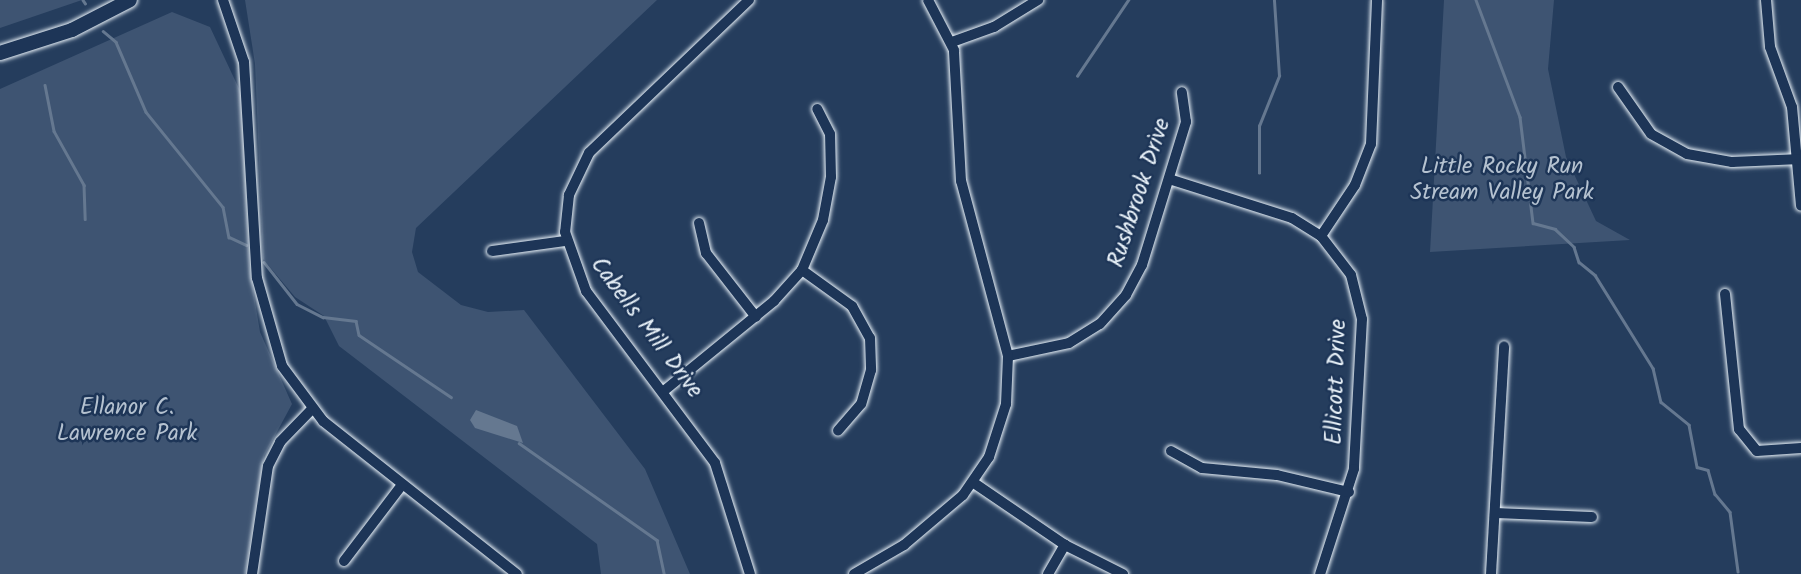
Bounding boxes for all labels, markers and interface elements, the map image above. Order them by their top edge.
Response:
street label: Rushbrook Drive [1103,115,1177,271]
park label: Little Rocky Run Stream Valley Park [1410,153,1594,207]
street label: Cabells Mill Drive [584,252,708,404]
street label: Ellicott Drive [1321,319,1353,445]
park label: Ellanor C. Lawrence Park [57,394,197,448]

